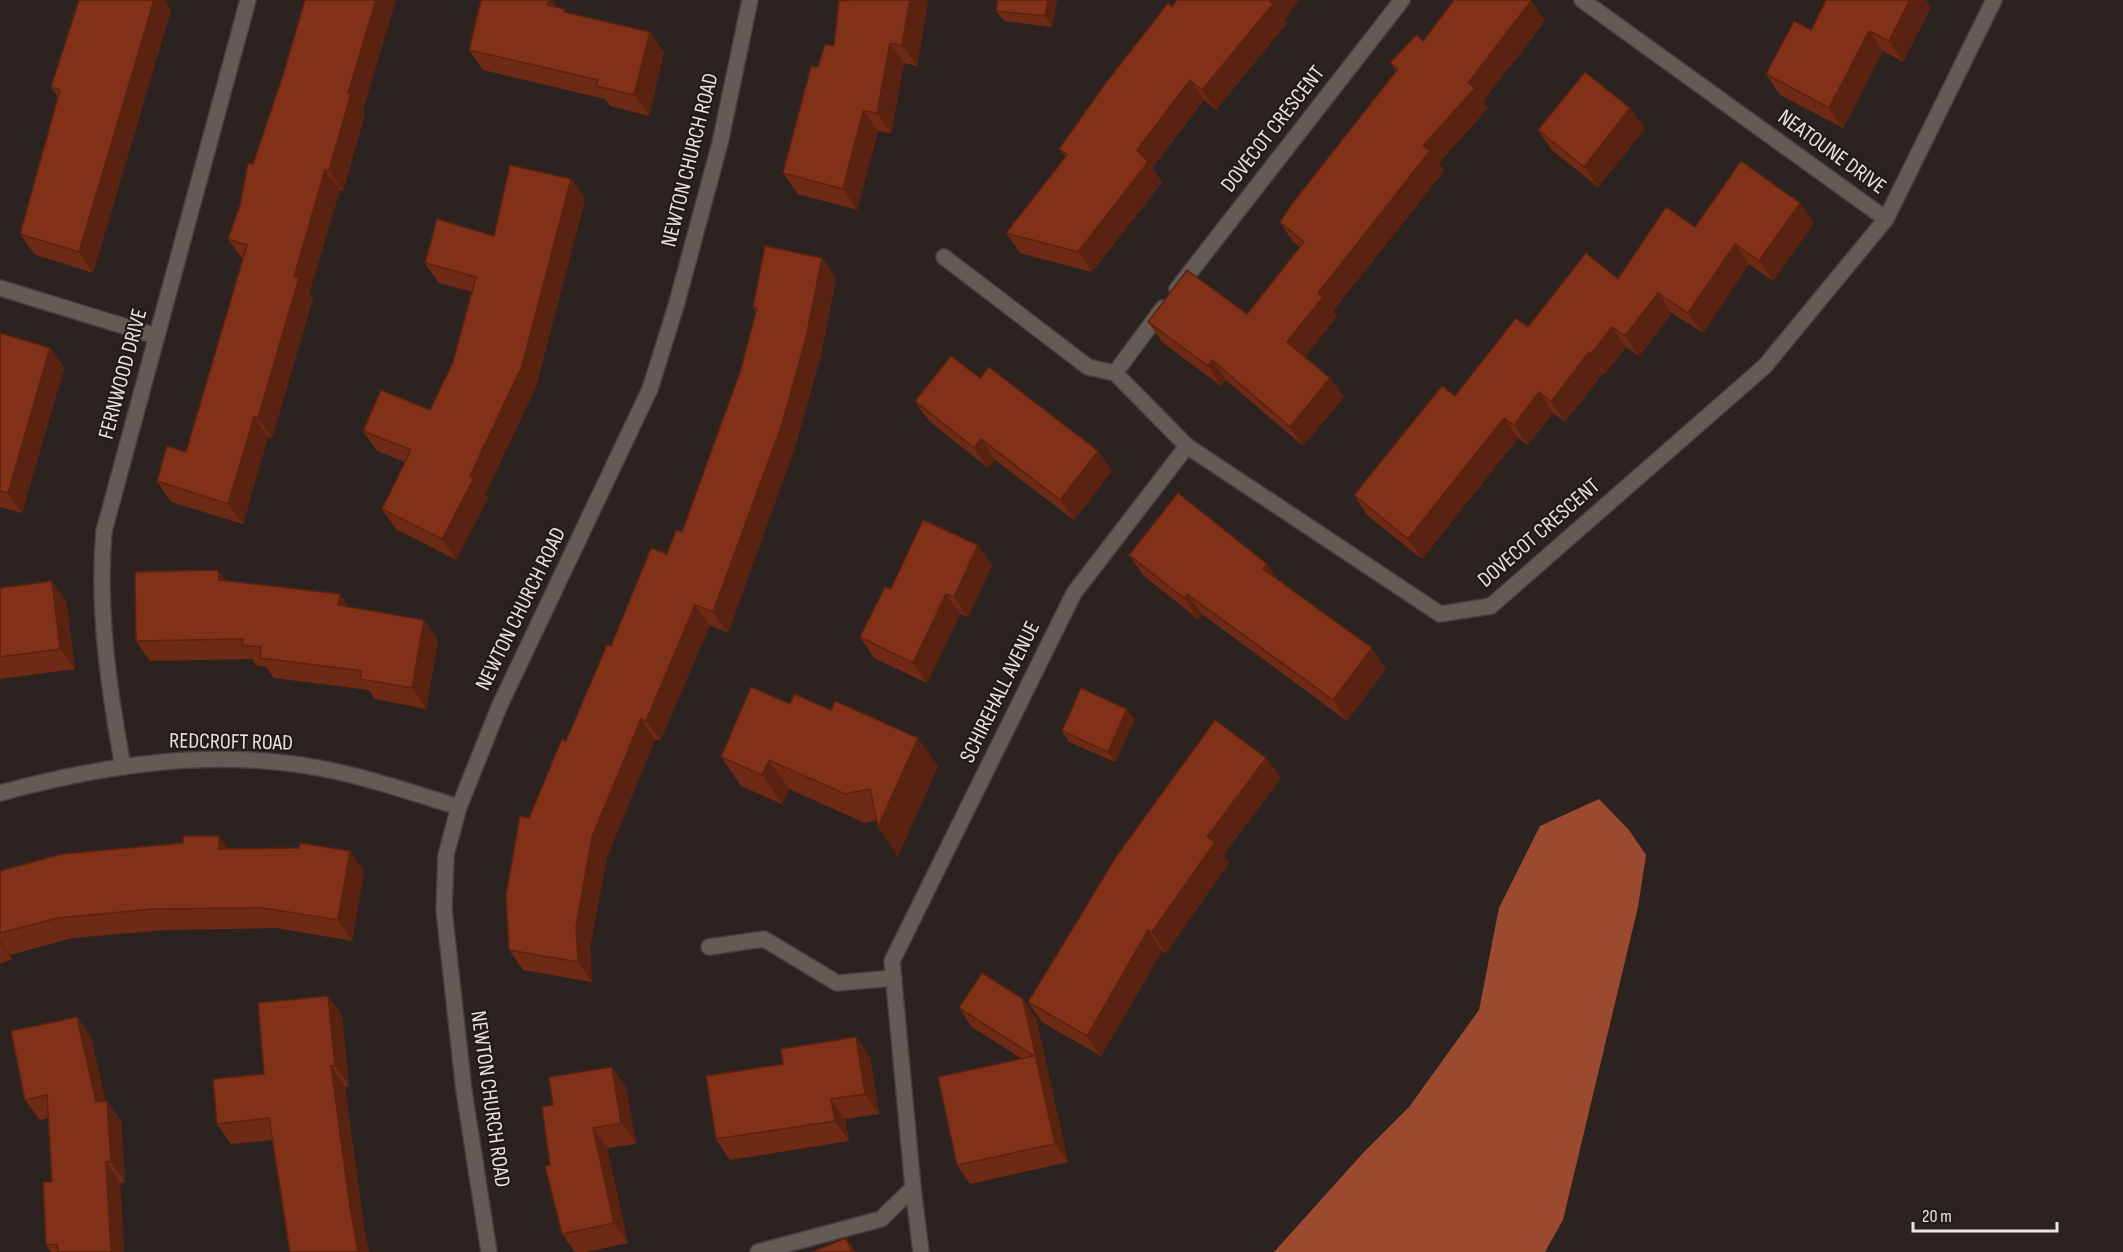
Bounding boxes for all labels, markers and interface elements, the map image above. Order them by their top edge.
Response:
street label: DOVECOT CRESCENT [1215,60,1331,198]
street label: NEWTON CHURCH ROAD [655,70,725,250]
street label: NEATOUNE DRIVE [1773,104,1891,200]
street label: FERNWOOD DRIVE [93,306,153,442]
street label: DOVECOT CRESCENT [1472,473,1606,593]
street label: NEWTON CHURCH ROAD [470,523,572,695]
street label: SCHIREHALL AVENUE [954,617,1046,767]
street label: REDCROFT ROAD [169,727,293,757]
street label: NEWTON CHURCH ROAD [464,1009,516,1189]
scale bar [1913,1195,2057,1233]
text: 20 m [1922,1206,1952,1227]

